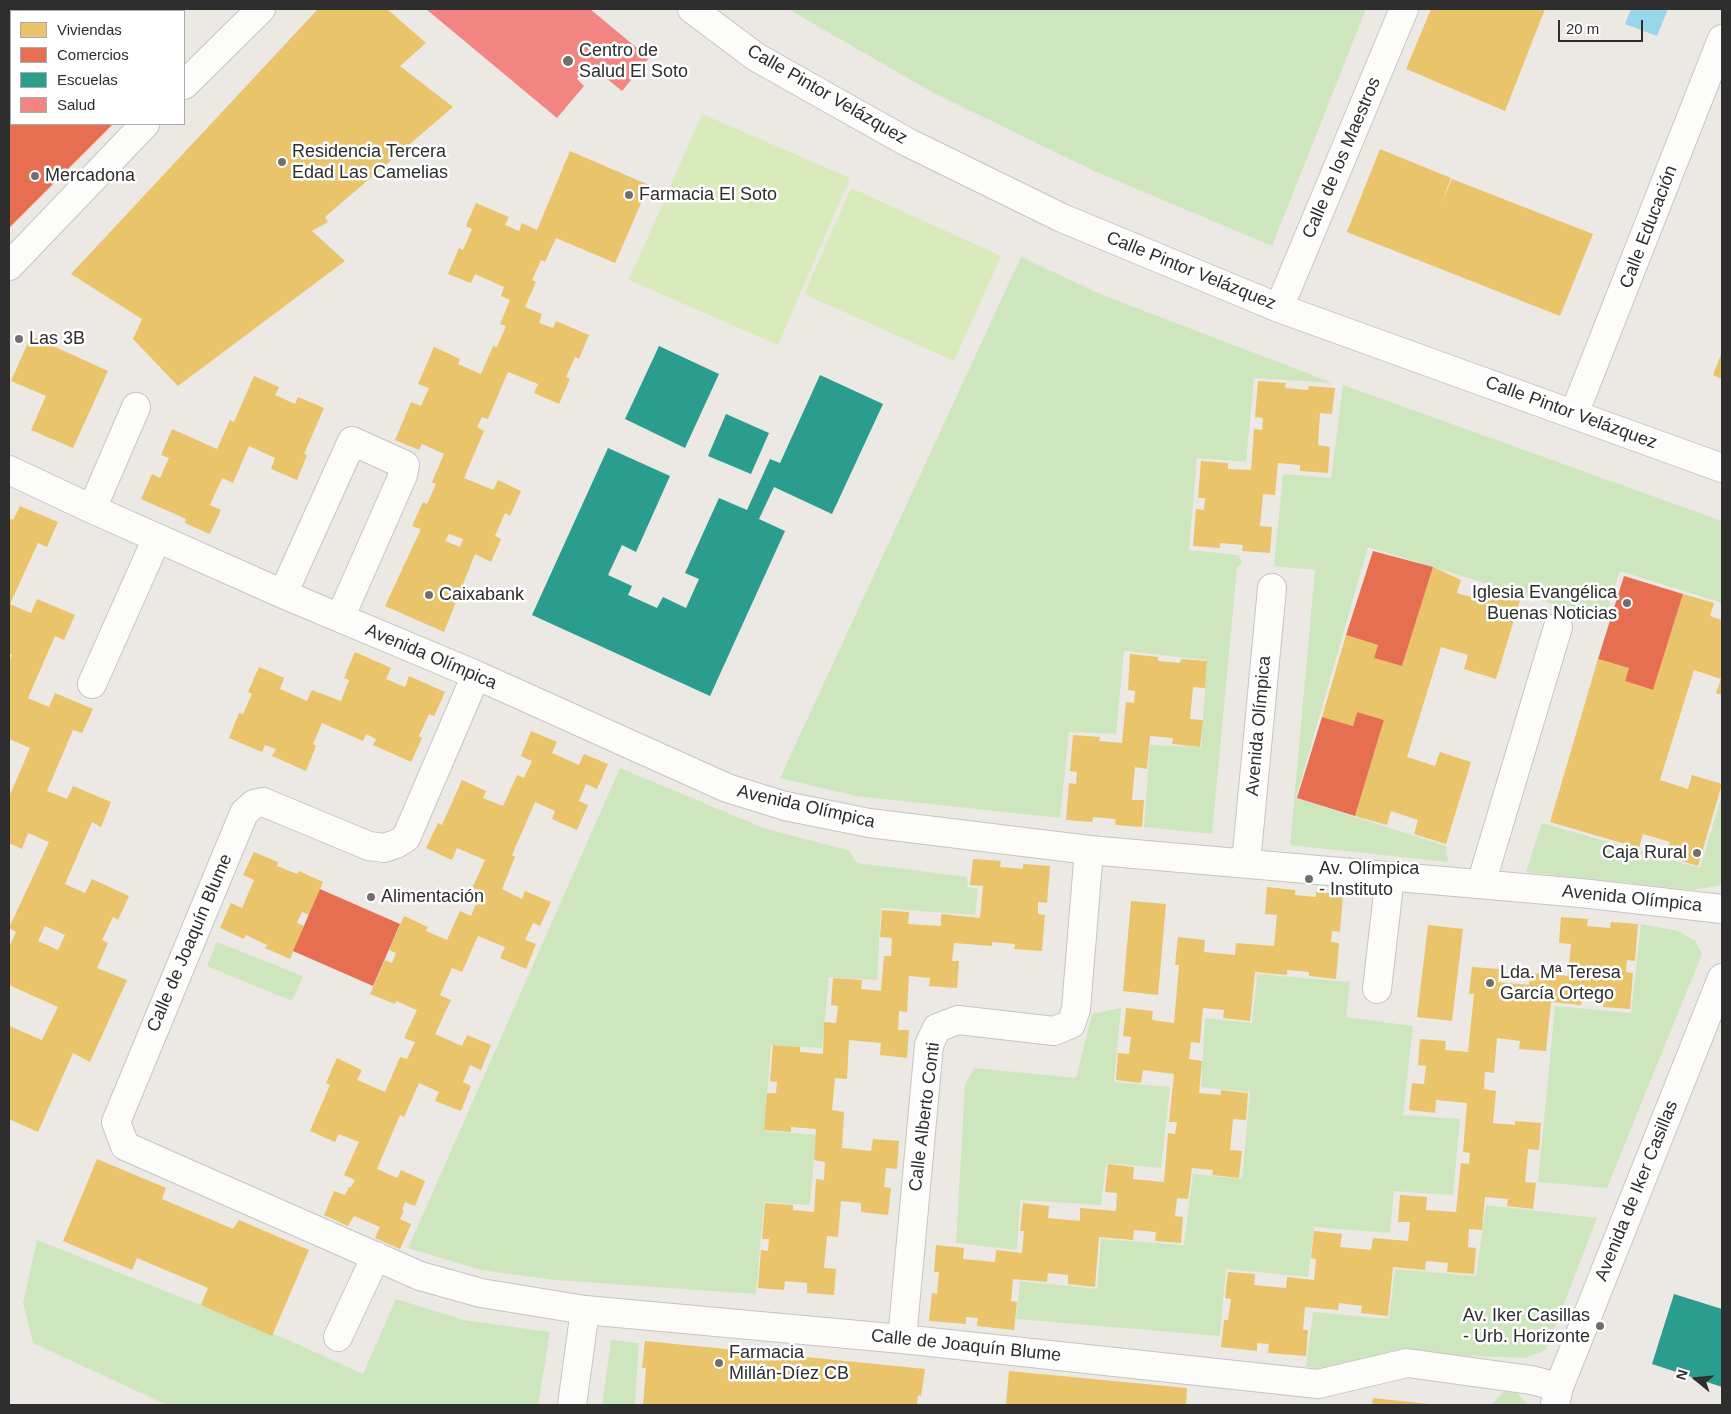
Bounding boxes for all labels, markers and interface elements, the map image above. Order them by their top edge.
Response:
legend [10,10,185,125]
scale bar [1561,10,1646,42]
text: 20 m [1566,20,1599,37]
text: Viviendas [57,21,122,38]
place label: Centro de Salud El Soto [579,40,688,82]
street label: Calle Pintor Velázquez [743,40,911,150]
text: Comercios [57,46,129,63]
marker: Centro de Salud El Soto [561,54,575,68]
text: Escuelas [57,71,118,88]
street label: Calle de los Maestros [1298,74,1386,242]
text: Salud [57,96,95,113]
place label: Residencia Tercera Edad Las Camelias [292,141,448,183]
marker: Residencia Tercera Edad Las Camelias [276,156,288,168]
street label: Calle Educación [1616,162,1682,292]
place label: Mercadona [45,165,135,187]
marker: Mercadona [29,170,41,182]
place label: Farmacia El Soto [639,184,777,206]
marker: Farmacia El Soto [623,189,635,201]
street label: Calle Pintor Velázquez [1103,227,1279,315]
place label: Las 3B [29,328,85,350]
marker: Las 3B [13,333,25,345]
street label: Calle Pintor Velázquez [1482,372,1660,454]
place label: Iglesia Evangélica Buenas Noticias [1472,582,1617,624]
place label: Caixabank [439,584,524,606]
marker: Caixabank [423,589,435,601]
marker: Iglesia Evangélica Buenas Noticias [1621,597,1633,609]
street label: Avenida Olímpica [362,620,500,694]
street label: Avenida Olímpica [1242,655,1276,797]
street label: Avenida Olímpica [735,781,877,833]
place label: Caja Rural [1602,842,1687,864]
marker: Caja Rural [1691,847,1703,859]
street label: Calle de Joaquín Blume [143,851,237,1035]
place label: Av. Olímpica - Instituto [1319,858,1419,901]
marker: Av. Olímpica - Instituto [1303,873,1315,885]
street label: Avenida Olímpica [1561,881,1703,917]
place label: Alimentación [381,886,484,908]
marker: Alimentación [365,891,377,903]
place label: Lda. Mª Teresa García Ortego [1500,962,1621,1004]
marker: Lda. Mª Teresa García Ortego [1484,977,1496,989]
street label: Calle Alberto Conti [905,1041,945,1193]
street label: Avenida de Iker Casillas [1591,1098,1683,1284]
place label: Av. Iker Casillas - Urb. Horizonte [1463,1305,1590,1348]
marker: Av. Iker Casillas - Urb. Horizonte [1594,1320,1606,1332]
street label: Calle de Joaquín Blume [870,1325,1062,1367]
place label: Farmacia Millán-Díez CB [729,1342,849,1385]
north arrow [1671,1354,1721,1404]
marker: Farmacia Millán-Díez CB [713,1357,725,1369]
text: N [1673,1367,1691,1382]

